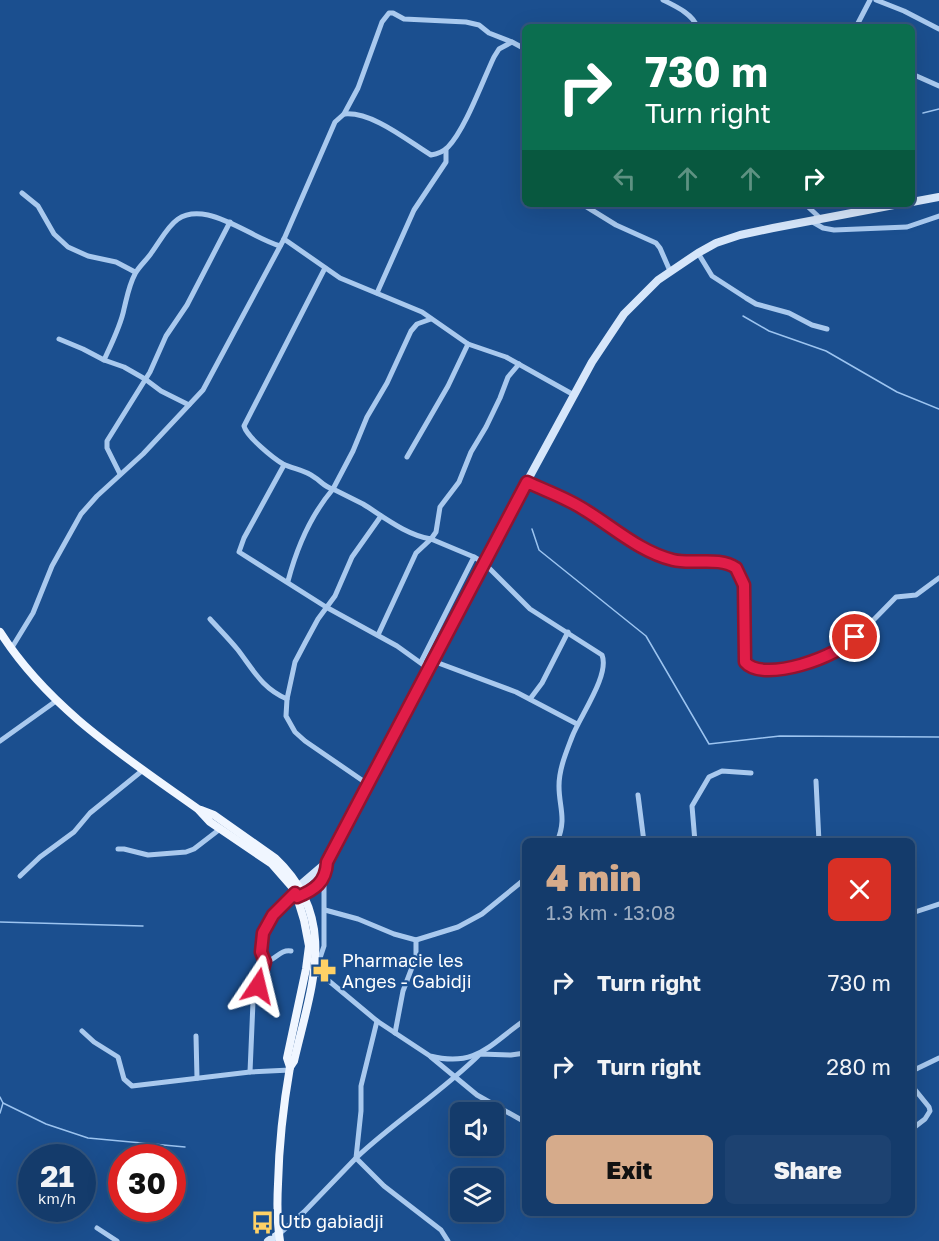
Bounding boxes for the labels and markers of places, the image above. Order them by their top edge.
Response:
pin [829,611,880,662]
place label: Pharmacie les Anges - Gabidji [342,949,472,992]
pharmacy icon: Pharmacie les Anges - Gabidji [311,958,337,984]
bus stop icon: Utb gabiadji [249,1209,275,1235]
place label: Utb gabiadji [280,1210,384,1232]

